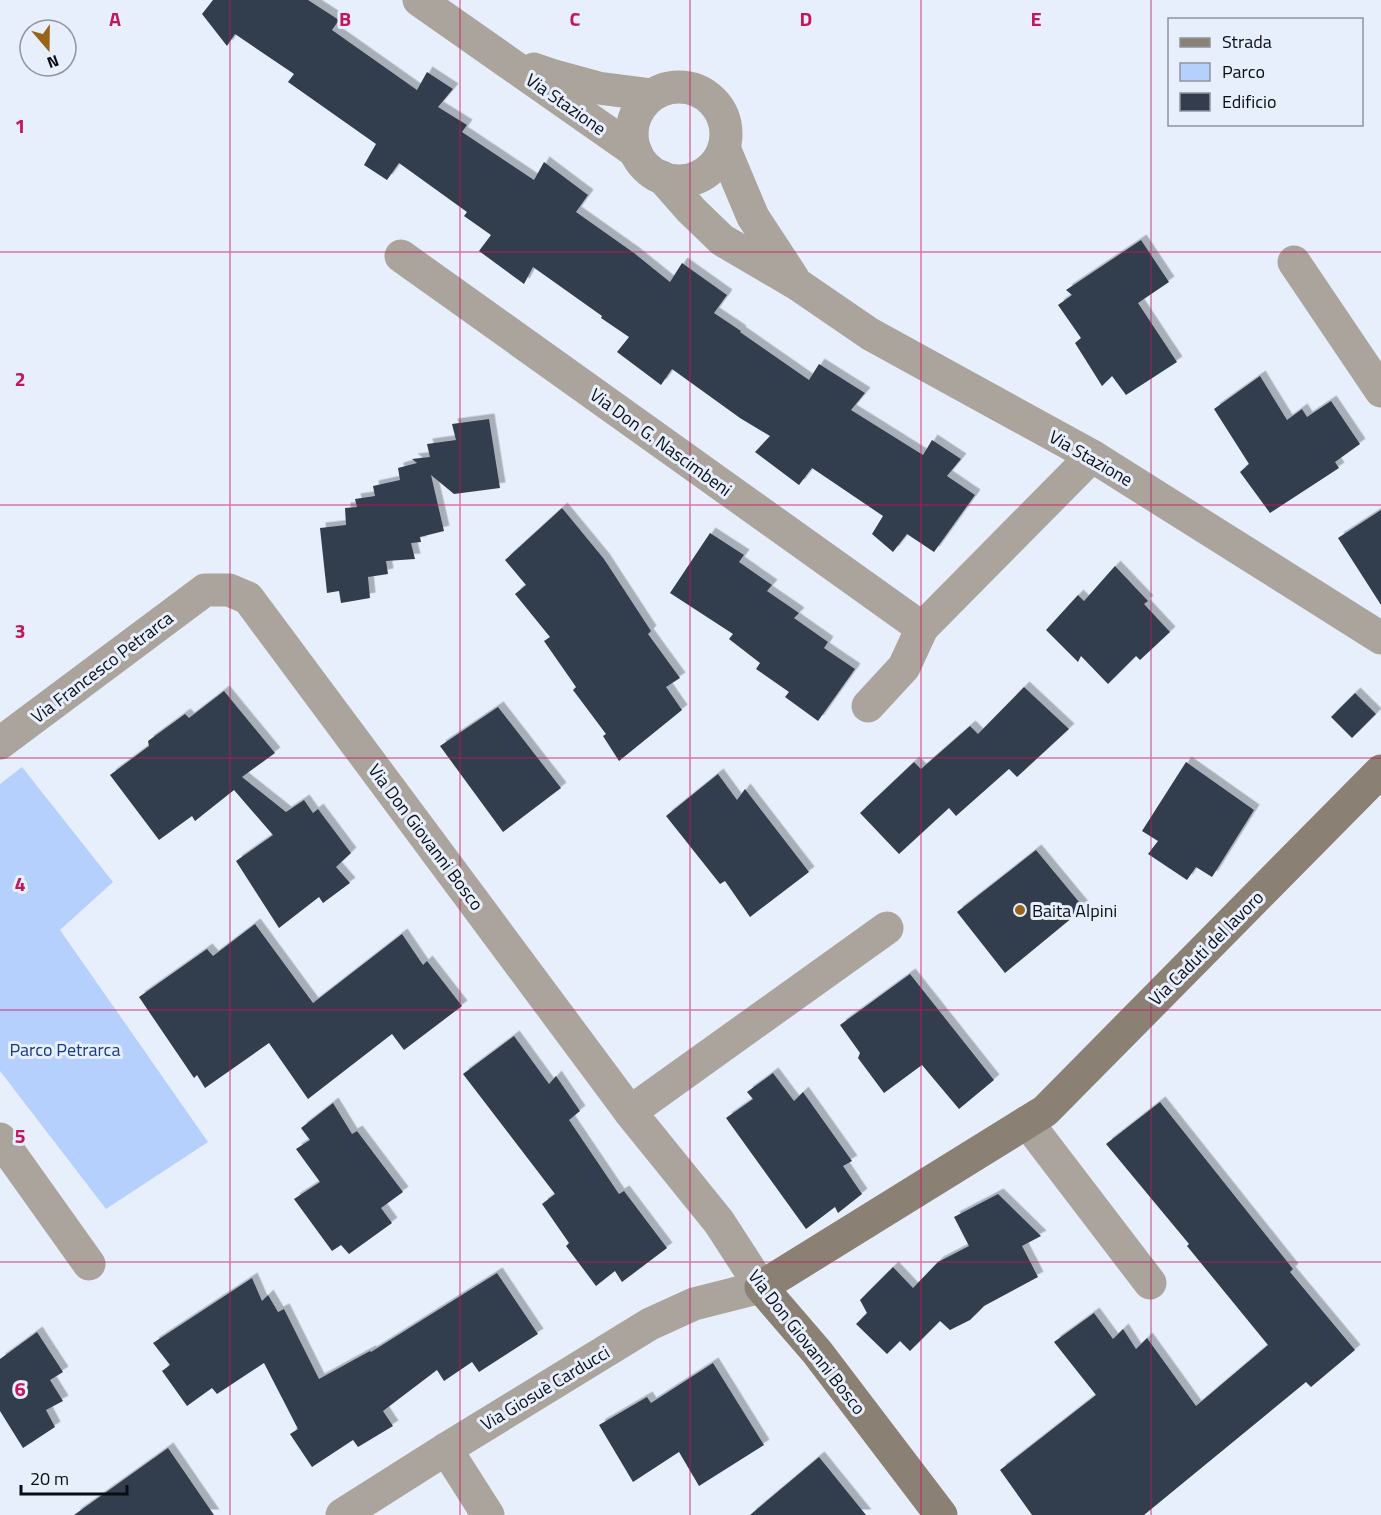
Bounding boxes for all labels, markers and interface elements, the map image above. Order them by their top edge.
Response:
text: A [109,3,121,34]
text: B [339,3,351,34]
text: C [570,3,581,34]
text: D [800,3,812,34]
text: E [1030,3,1042,34]
north arrow [18,18,78,78]
legend [1168,18,1363,126]
text: Strada [1222,28,1272,55]
text: N [44,49,62,75]
text: Parco [1222,58,1265,85]
street label: Via Stazione [520,66,612,142]
text: Edificio [1222,88,1276,115]
text: 1 [14,110,26,141]
text: 2 [14,363,26,394]
street label: Via Don G. Nascimbeni [584,381,738,503]
street label: Via Stazione [1044,423,1138,493]
street label: Via Francesco Petrarca [25,604,179,730]
text: 3 [14,615,26,646]
street label: Via Don Giovanni Bosco [362,758,490,916]
text: 4 [14,868,26,899]
street label: Via Caduti del lavoro [1142,884,1270,1012]
place label: Baita Alpini [1032,897,1117,924]
marker: Baita Alpini [1013,903,1027,917]
park label: Parco Petrarca [10,1036,120,1063]
text: 5 [14,1120,26,1151]
street label: Via Don Giovanni Bosco [742,1264,872,1420]
street label: Via Giosuè Carducci [475,1339,615,1437]
text: 6 [14,1373,26,1404]
scale bar [21,1458,128,1496]
text: 20 m [30,1465,69,1492]

